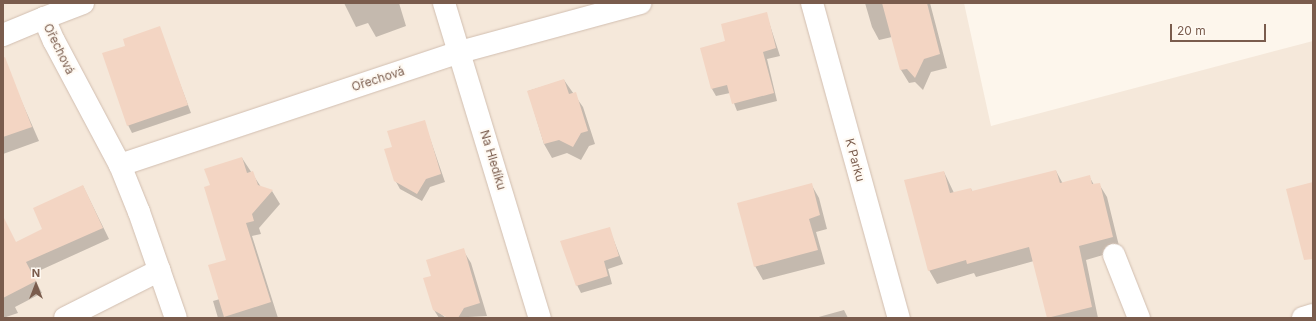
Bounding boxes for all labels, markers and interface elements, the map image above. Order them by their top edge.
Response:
scale bar [1172,16,1268,42]
street label: Ořechová [41,21,77,77]
text: 20 m [1177,23,1206,38]
street label: Ořechová [350,64,406,94]
street label: Na Hledíku [477,128,509,192]
street label: K Parku [842,137,868,183]
north arrow [16,265,56,305]
text: N [32,266,40,280]

